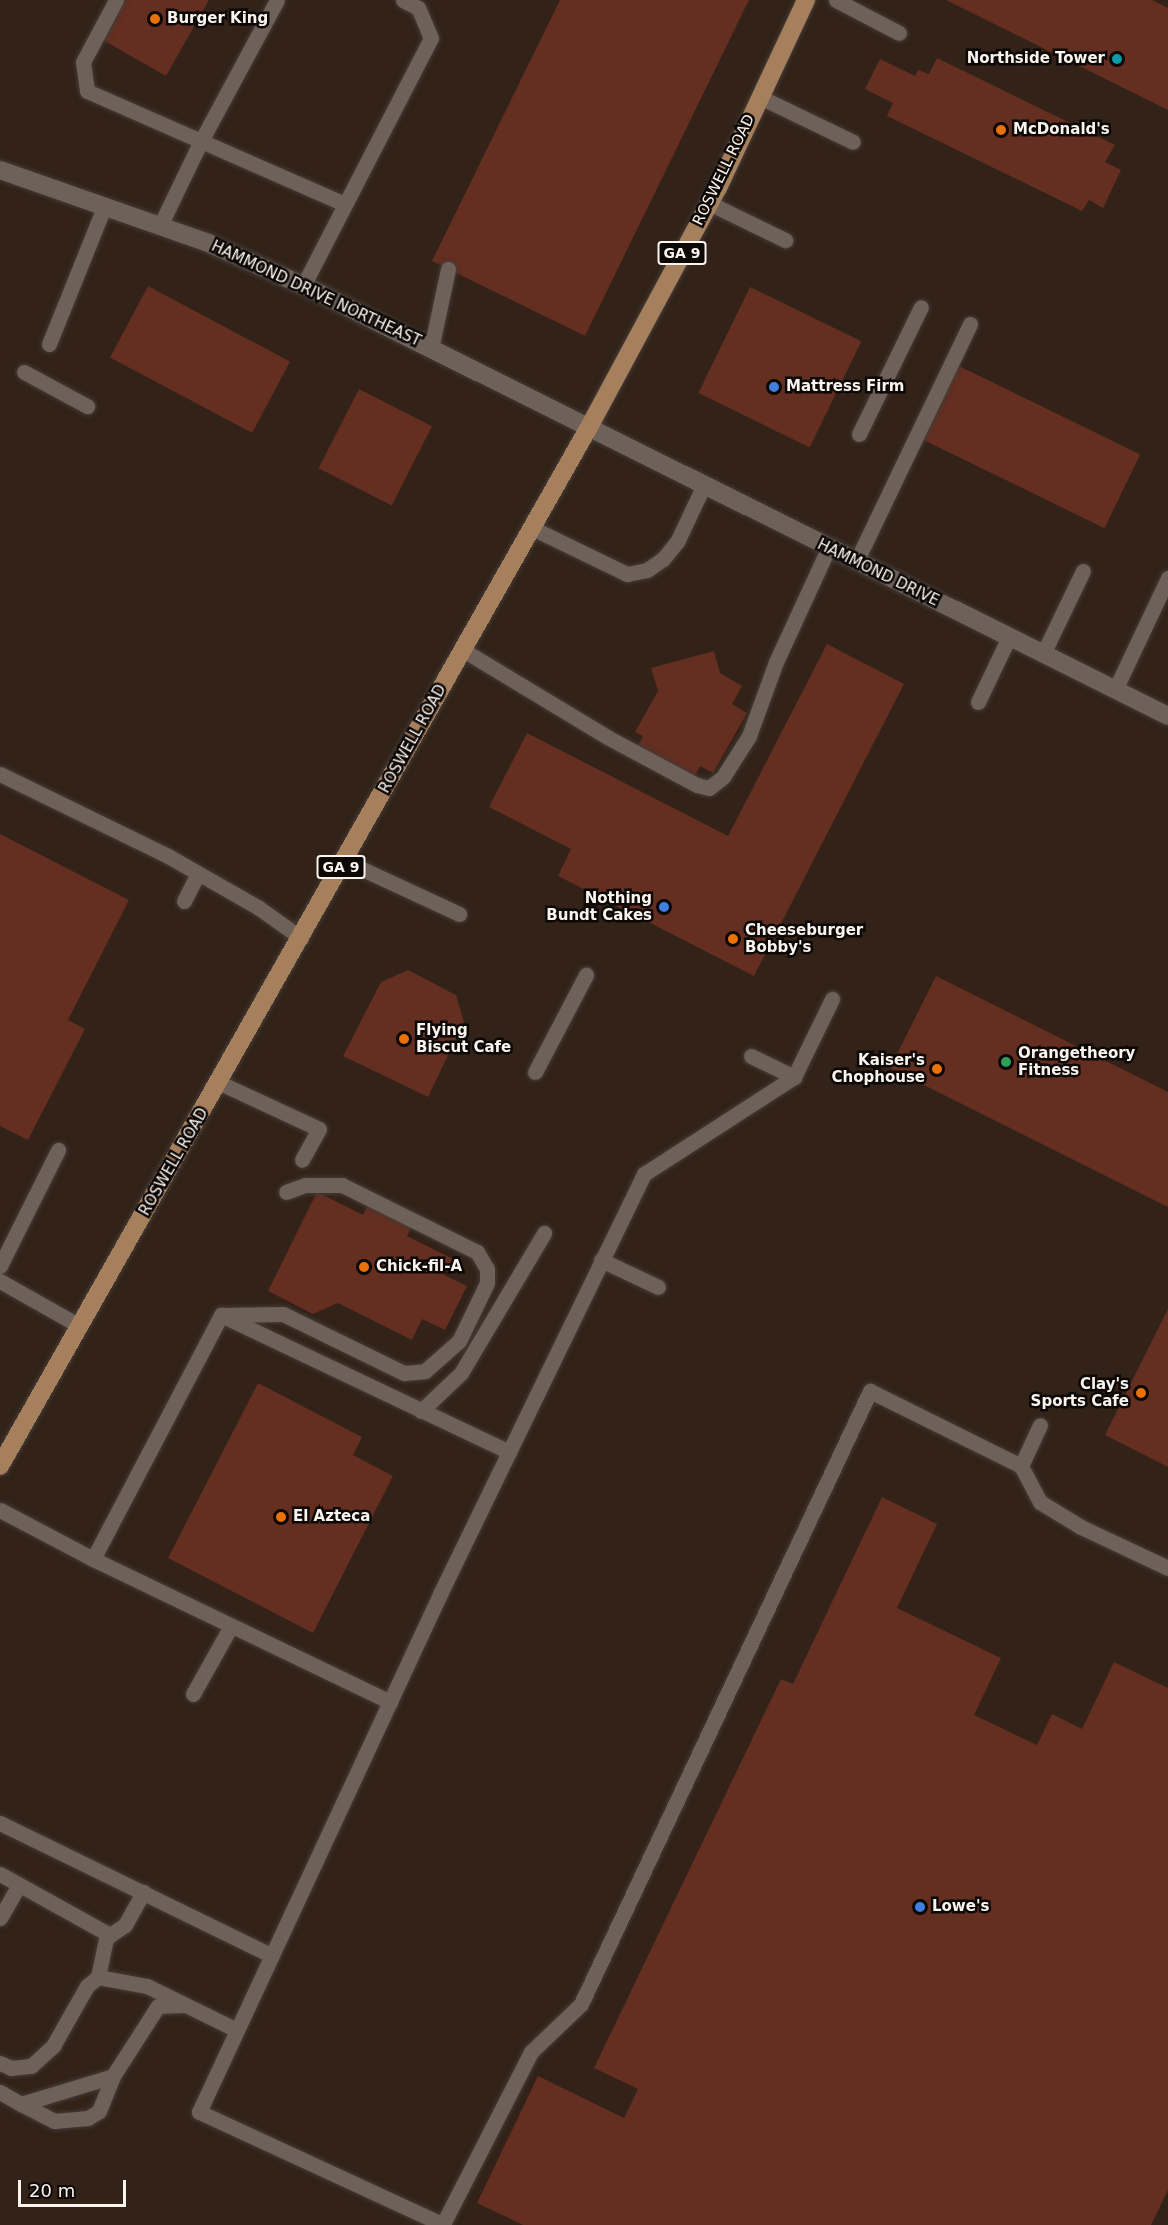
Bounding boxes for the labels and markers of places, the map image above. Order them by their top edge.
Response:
place label: Burger King [167,10,268,28]
marker: Burger King [148,12,162,26]
place label: Northside Tower [967,50,1105,68]
marker: Northside Tower [1110,52,1124,66]
place label: McDonald's [1013,121,1110,139]
marker: McDonald's [994,123,1008,137]
place label: Mattress Firm [786,378,904,396]
marker: Mattress Firm [767,380,781,394]
place label: Nothing Bundt Cakes [546,889,652,924]
marker: Nothing Bundt Cakes [657,900,671,914]
place label: Cheeseburger Bobby's [745,921,863,956]
marker: Cheeseburger Bobby's [726,932,740,946]
place label: Flying Biscut Cafe [416,1021,511,1056]
marker: Flying Biscut Cafe [397,1032,411,1046]
place label: Orangetheory Fitness [1018,1044,1135,1079]
place label: Kaiser's Chophouse [832,1051,925,1086]
marker: Orangetheory Fitness [999,1055,1013,1069]
marker: Kaiser's Chophouse [930,1062,944,1076]
place label: Chick-fil-A [376,1258,462,1276]
marker: Chick-fil-A [357,1260,371,1274]
place label: Clay's Sports Cafe [1031,1375,1129,1410]
marker: Clay's Sports Cafe [1134,1386,1148,1400]
place label: El Azteca [293,1508,370,1526]
marker: El Azteca [274,1510,288,1524]
place label: Lowe's [932,1898,989,1916]
marker: Lowe's [913,1900,927,1914]

